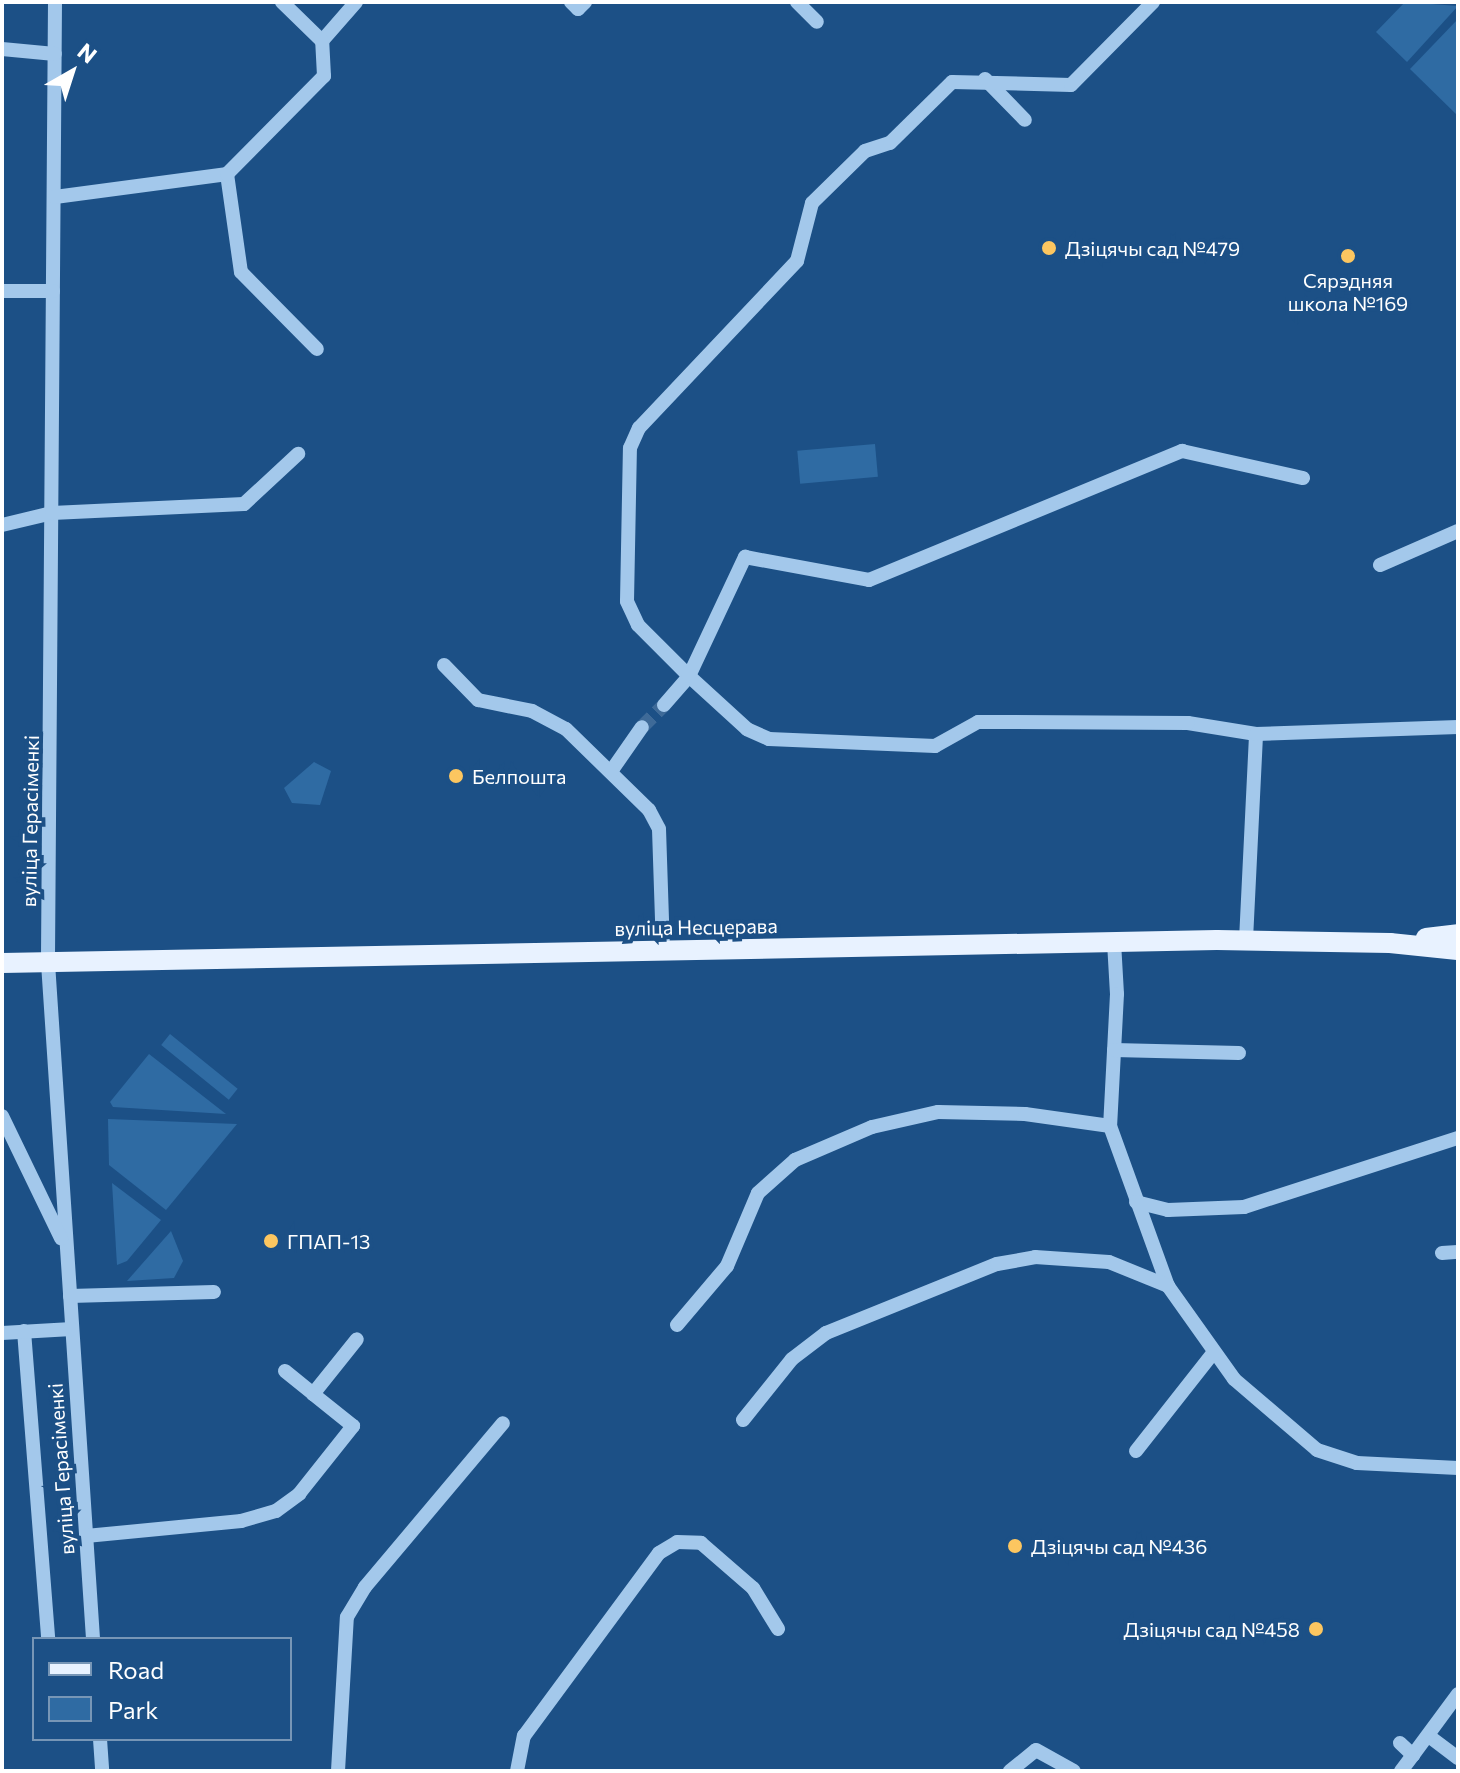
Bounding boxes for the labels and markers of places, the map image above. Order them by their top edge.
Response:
place label: Дзіцячы сад №479 [1065,236,1240,260]
marker: Дзіцячы сад №479 [1040,239,1058,257]
marker: Сярэдняя школа №169 [1339,247,1357,265]
place label: Сярэдняя школа №169 [1288,268,1408,315]
place label: Белпошта [472,764,566,788]
marker: Белпошта [447,767,465,785]
place label: ГПАП-13 [287,1229,370,1253]
marker: ГПАП-13 [262,1232,280,1250]
place label: Дзіцячы сад №436 [1031,1534,1207,1558]
marker: Дзіцячы сад №436 [1006,1537,1024,1555]
place label: Дзіцячы сад №458 [1124,1617,1300,1641]
marker: Дзіцячы сад №458 [1307,1620,1325,1638]

